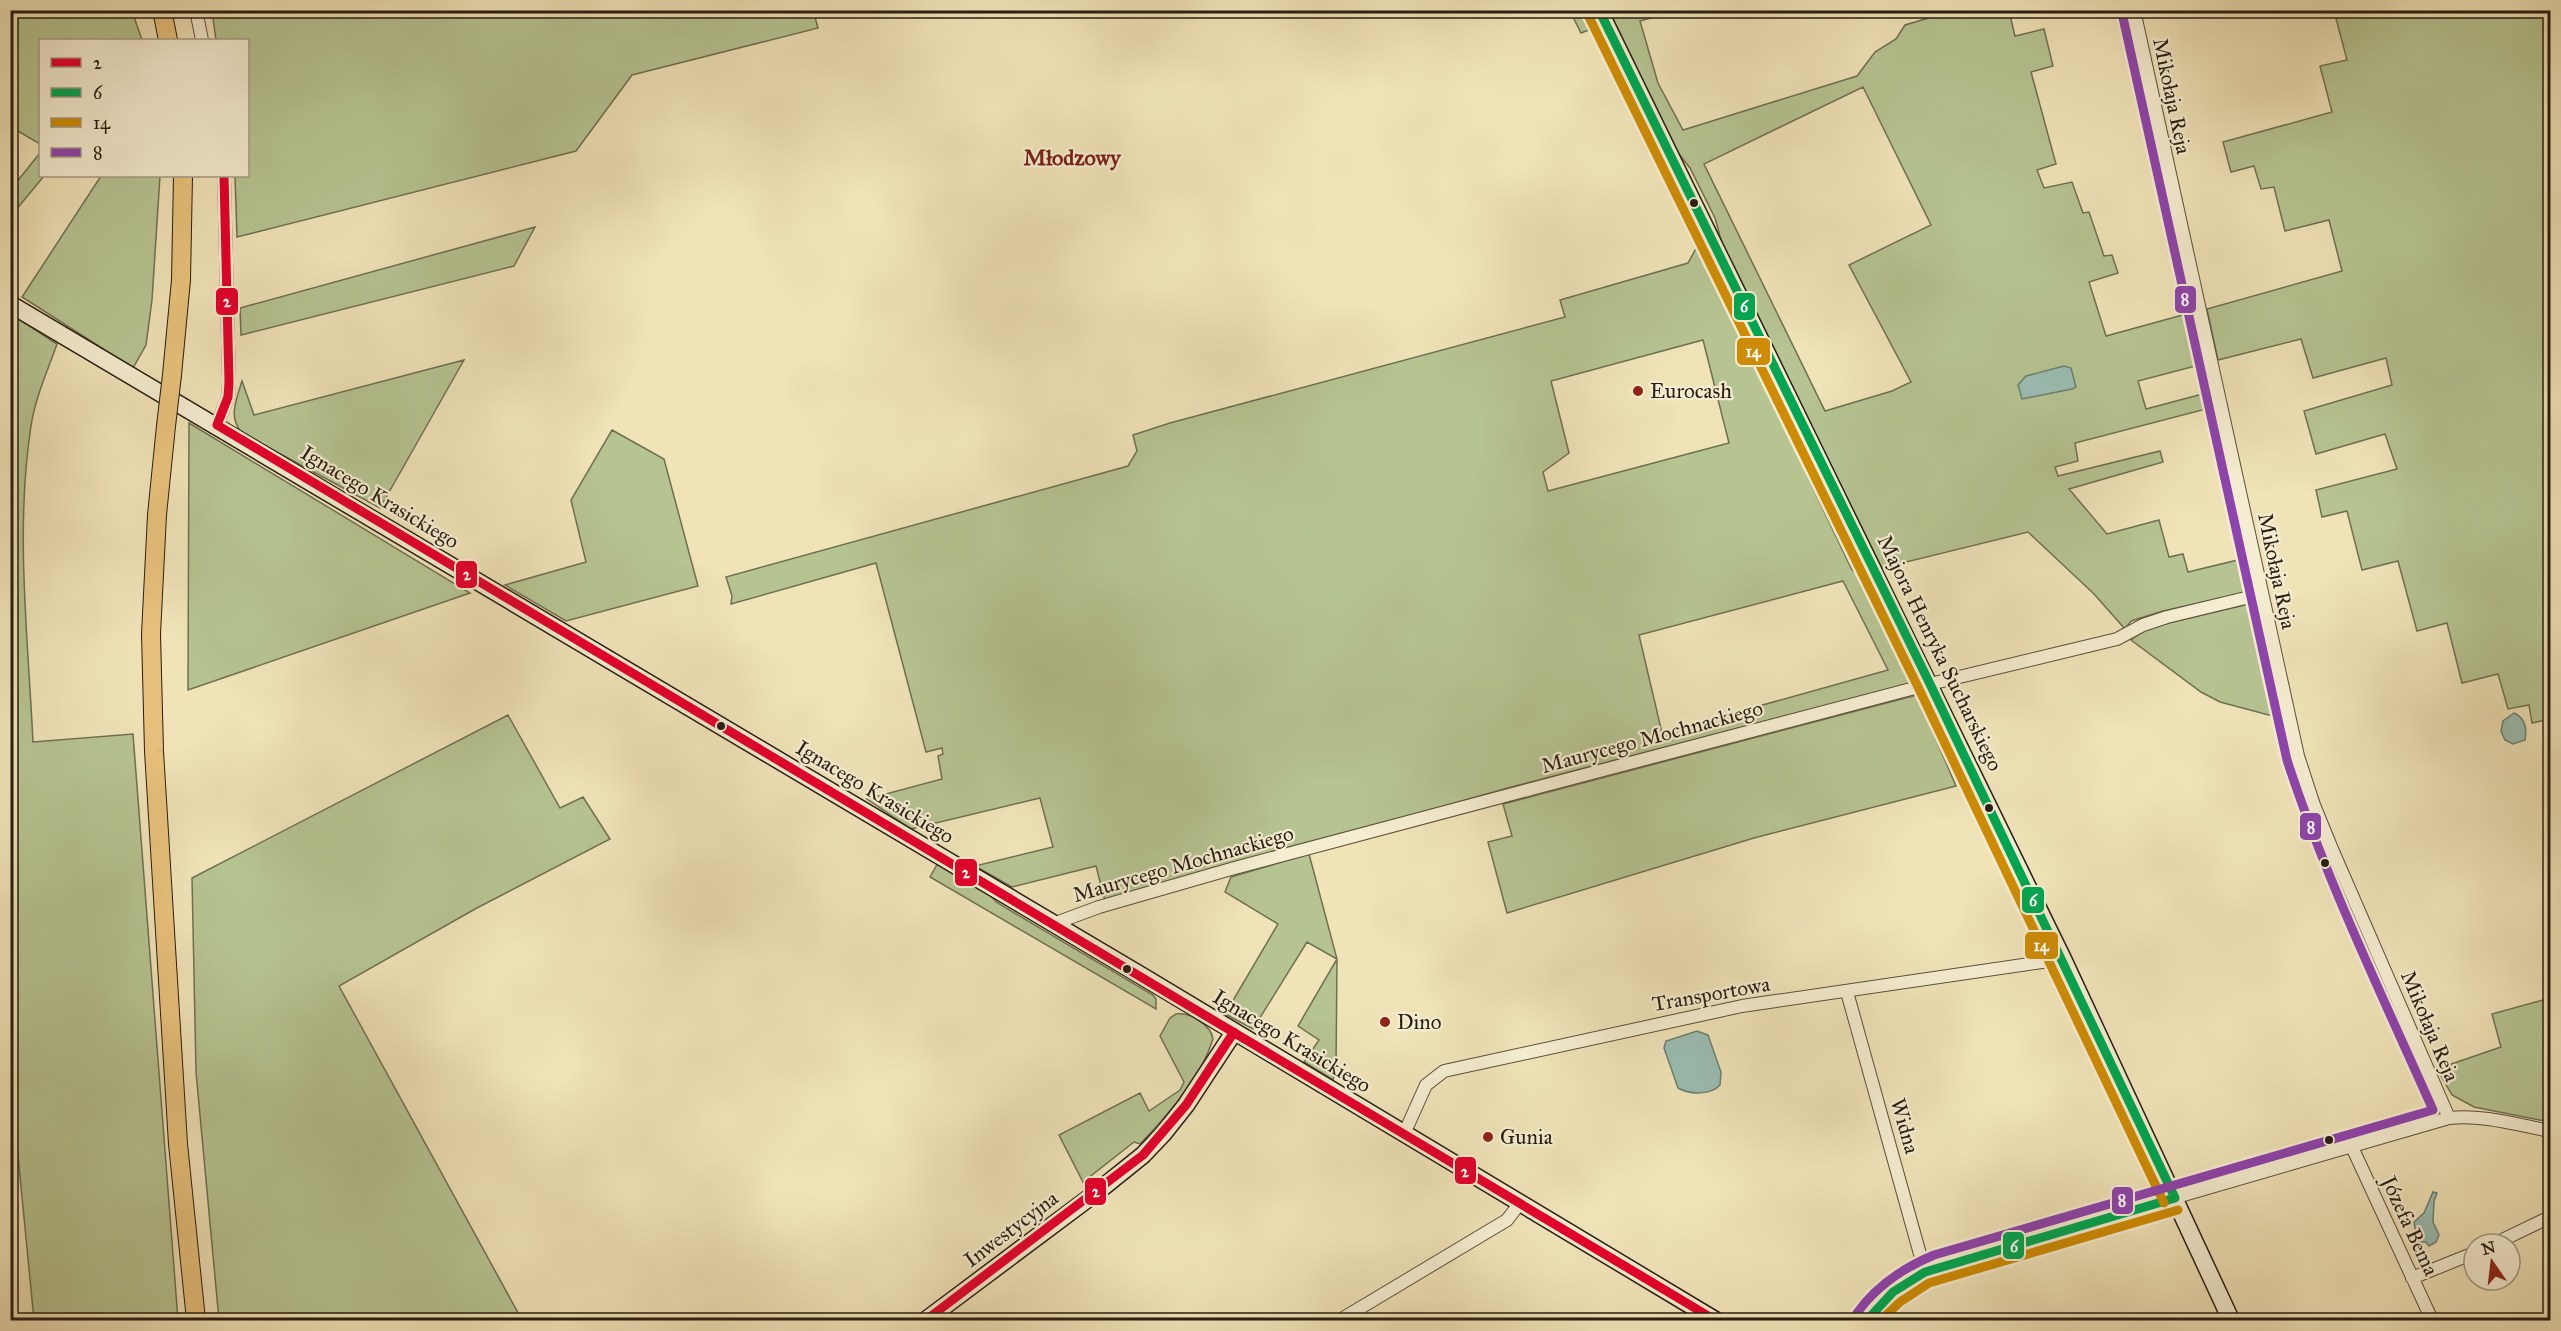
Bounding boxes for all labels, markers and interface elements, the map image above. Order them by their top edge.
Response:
street label: Mikołaja Reja [2147,36,2197,157]
legend [39,39,249,177]
text: 2 [93,52,102,74]
text: 6 [93,82,103,104]
text: 14 [93,112,111,134]
text: 8 [93,142,103,164]
district label: Młodzowy [1024,144,1122,171]
unlabelled marker [1688,197,1700,209]
line badge: 8 [2174,285,2197,314]
line badge: 2 [215,287,239,316]
text: 8 [2181,290,2189,309]
text: 2 [223,292,232,311]
line badge: 6 [1733,292,1756,321]
text: 6 [1740,297,1749,316]
line badge: 14 [1736,337,1771,366]
text: 14 [1745,342,1762,362]
place label: Eurocash [1650,378,1732,404]
marker: Eurocash [1631,384,1645,398]
street label: Ignacego Krasickiego [296,439,464,555]
street label: Mikołaja Reja [2252,511,2302,632]
street label: Majora Henryka Sucharskiego [1872,531,2009,775]
line badge: 2 [455,560,478,589]
text: 2 [463,565,472,584]
street label: Maurycego Mochnackiego [1538,695,1766,779]
unlabelled marker [715,720,727,732]
street label: Ignacego Krasickiego [791,734,959,850]
unlabelled marker [1983,802,1995,814]
line badge: 8 [2299,812,2322,841]
text: 8 [2307,818,2315,837]
street label: Maurycego Mochnackiego [1070,820,1297,908]
unlabelled marker [2319,857,2331,869]
line badge: 2 [954,858,978,887]
text: 2 [962,863,971,882]
line badge: 6 [2021,886,2045,914]
text: 6 [2029,891,2038,910]
line badge: 14 [2024,931,2059,960]
text: 14 [2033,936,2050,956]
unlabelled marker [1121,963,1133,975]
street label: Mikołaja Reja [2395,967,2465,1086]
street label: Transportowa [1650,971,1772,1017]
street label: Ignacego Krasickiego [1208,983,1376,1099]
place label: Dino [1397,1009,1442,1035]
marker: Dino [1378,1015,1392,1029]
street label: Widna [1885,1095,1925,1157]
place label: Gunia [1500,1124,1553,1150]
marker: Gunia [1481,1130,1495,1144]
unlabelled marker [2323,1134,2335,1146]
line badge: 2 [1454,1156,1477,1185]
text: 2 [1461,1162,1470,1181]
street label: Józefa Bema [2375,1170,2444,1280]
line badge: 2 [1084,1177,1107,1206]
text: 2 [1092,1182,1101,1201]
street label: Inwestycyjna [959,1185,1063,1273]
line badge: 8 [2111,1186,2134,1215]
text: 8 [2118,1191,2126,1210]
line badge: 6 [2002,1231,2025,1260]
north arrow [2462,1232,2522,1292]
text: 6 [2010,1237,2019,1256]
text: N [2480,1237,2498,1259]

